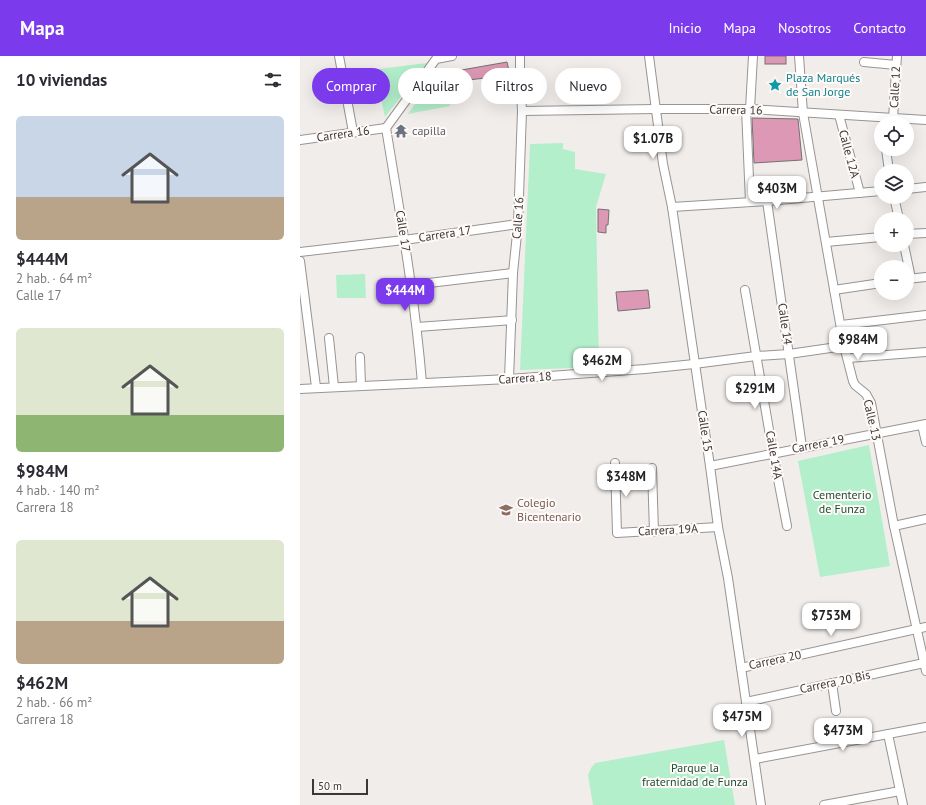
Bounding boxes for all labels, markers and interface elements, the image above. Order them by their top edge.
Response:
text: Mapa [20,16,64,40]
text: Inicio [668,19,701,37]
text: Mapa [723,19,756,37]
text: Nosotros [778,19,831,37]
text: Contacto [853,19,906,37]
street label: Calle 12 [886,66,903,108]
chip: Comprar [312,68,390,104]
chip: Alquilar [398,68,473,104]
chip: Filtros [481,68,547,104]
chip: Nuevo [555,68,621,104]
text: 10 viviendas [16,69,107,91]
icon: filters [262,69,284,91]
place label: Plaza Marqués de San Jorge [786,70,860,99]
place icon: Plaza Marqués de San Jorge [767,77,783,93]
street label: Carrera 16 [709,102,763,117]
map controls [874,116,914,300]
button: locate [874,116,914,156]
street label: Carrera 16 [316,122,370,145]
temple icon: capilla [393,123,409,139]
place label: capilla [412,123,446,138]
pin: $1.07B [620,126,686,160]
street label: Calle 12A [836,128,863,179]
text: $1.07B [633,130,673,147]
icon: home [114,142,186,214]
button: layers [874,164,914,204]
pin: $403M [749,176,805,210]
text: $403M [757,180,797,197]
street label: Calle 16 [509,196,526,239]
street label: Calle 17 [393,209,414,253]
button: + [874,212,914,252]
street label: Carrera 17 [417,222,472,245]
text: $444M [16,248,68,270]
button: − [874,260,914,300]
text: 2 hab. · 64 m² [16,270,92,287]
pin: $444M [377,278,433,312]
text: $444M [385,282,425,299]
text: Calle 17 [16,287,62,304]
street label: Calle 14 [775,302,796,346]
pin: $984M [830,327,886,361]
text: $984M [838,331,878,348]
pin: $462M [574,348,630,382]
text: $462M [582,352,622,369]
icon: home [114,354,186,426]
street label: Carrera 18 [498,368,552,387]
pin: $291M [727,376,783,410]
text: $291M [735,380,775,397]
street label: Calle 13 [860,398,885,442]
street label: Calle 15 [695,409,716,453]
street label: Calle 14A [763,429,786,480]
street label: Carrera 19 [790,431,845,456]
text: $984M [16,460,68,482]
pin: $348M [598,464,654,498]
text: $348M [606,468,646,485]
text: 4 hab. · 140 m² [16,482,100,499]
park label: Cementerio de Funza [813,487,871,516]
place label: Colegio Bicentenario [517,495,581,524]
text: Carrera 18 [16,499,74,516]
school or university icon: Colegio Bicentenario [498,502,514,518]
street label: Carrera 19A [638,520,698,539]
icon: home [114,566,186,638]
pin: $753M [803,603,859,637]
text: $753M [811,607,851,624]
street label: Carrera 20 [747,647,803,672]
street label: Carrera 20 Bis [798,667,872,696]
text: $462M [16,672,68,694]
text: 2 hab. · 66 m² [16,694,92,711]
pin: $475M [714,704,770,738]
text: $475M [722,708,762,725]
text: Carrera 18 [16,711,74,728]
pin: $473M [815,718,871,752]
text: $473M [823,722,863,739]
park label: Parque la fraternidad de Funza [642,760,748,789]
scale bar [312,777,368,796]
text: 50 m [318,779,342,793]

